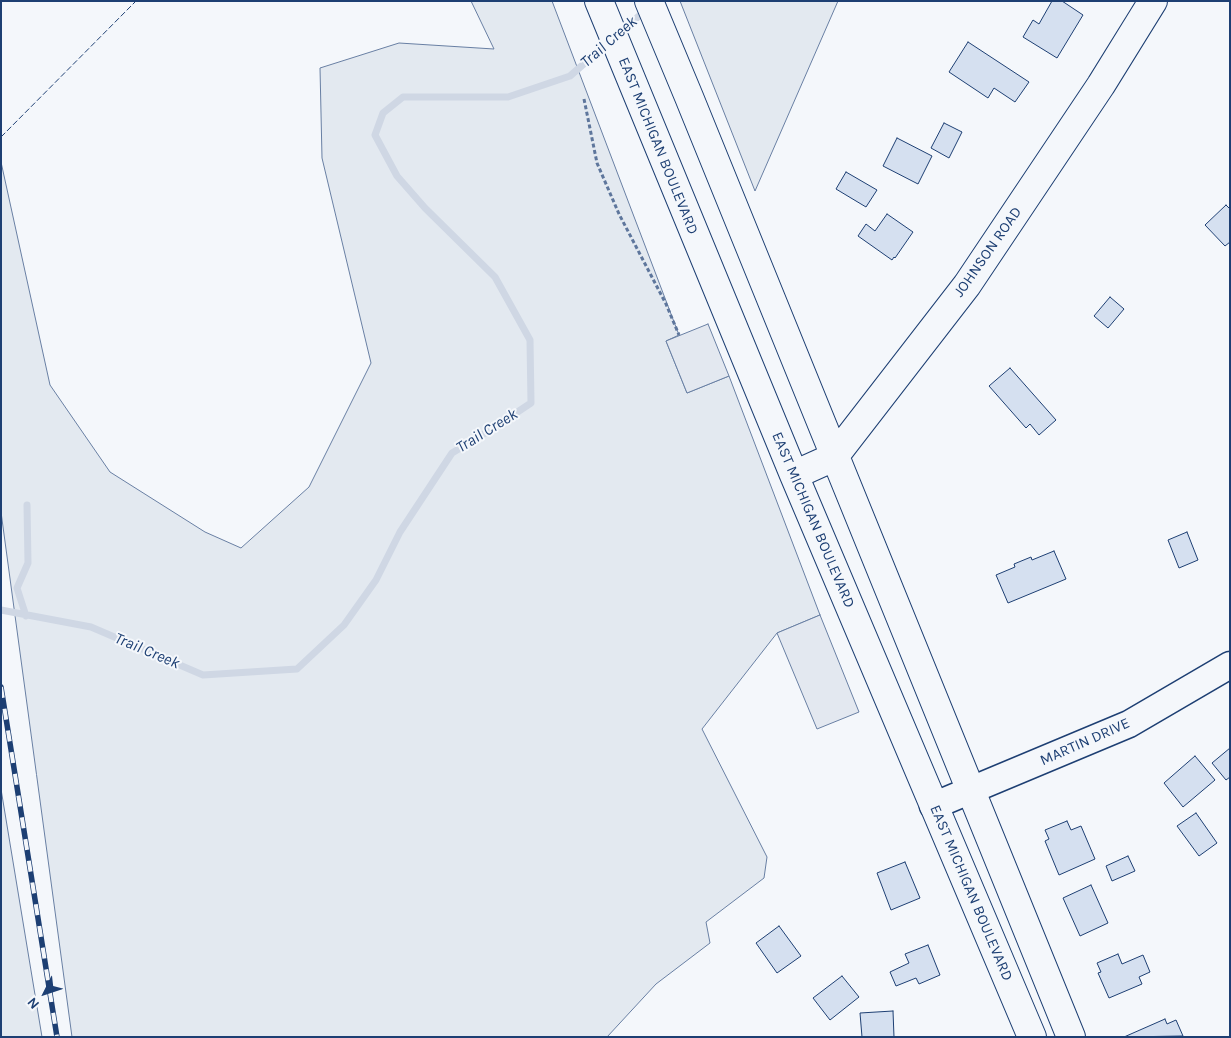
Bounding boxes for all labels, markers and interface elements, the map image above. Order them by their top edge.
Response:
water label: Trail Creek [577,12,641,72]
street label: EAST MICHIGAN BOULEVARD [614,55,702,237]
street label: JOHNSON ROAD [950,203,1026,301]
water label: Trail Creek [453,405,521,457]
street label: EAST MICHIGAN BOULEVARD [768,429,858,611]
water label: Trail Creek [112,629,182,673]
street label: MARTIN DRIVE [1037,714,1133,770]
street label: EAST MICHIGAN BOULEVARD [926,802,1016,984]
north arrow [20,968,70,1018]
text: N [24,994,43,1013]

